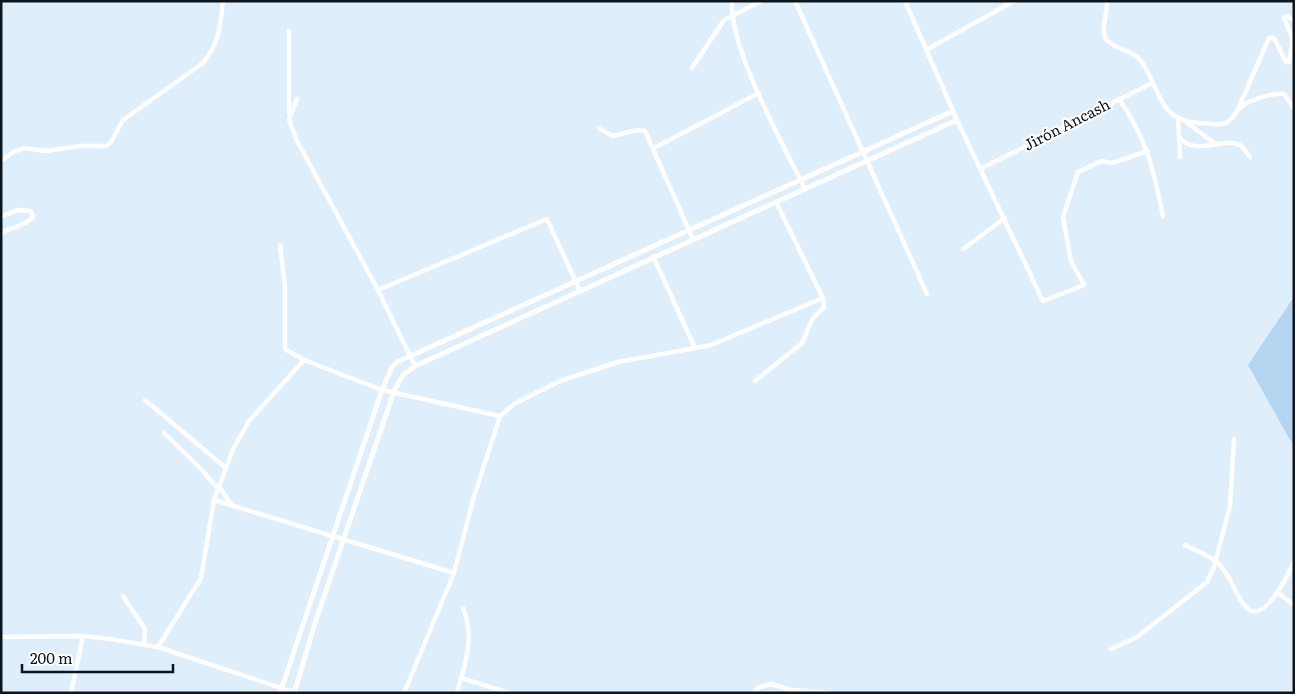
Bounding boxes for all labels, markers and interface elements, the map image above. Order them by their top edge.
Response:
street label: Jirón Ancash [1019,92,1114,155]
scale bar [22,642,174,674]
text: 200 m [30,646,73,669]

